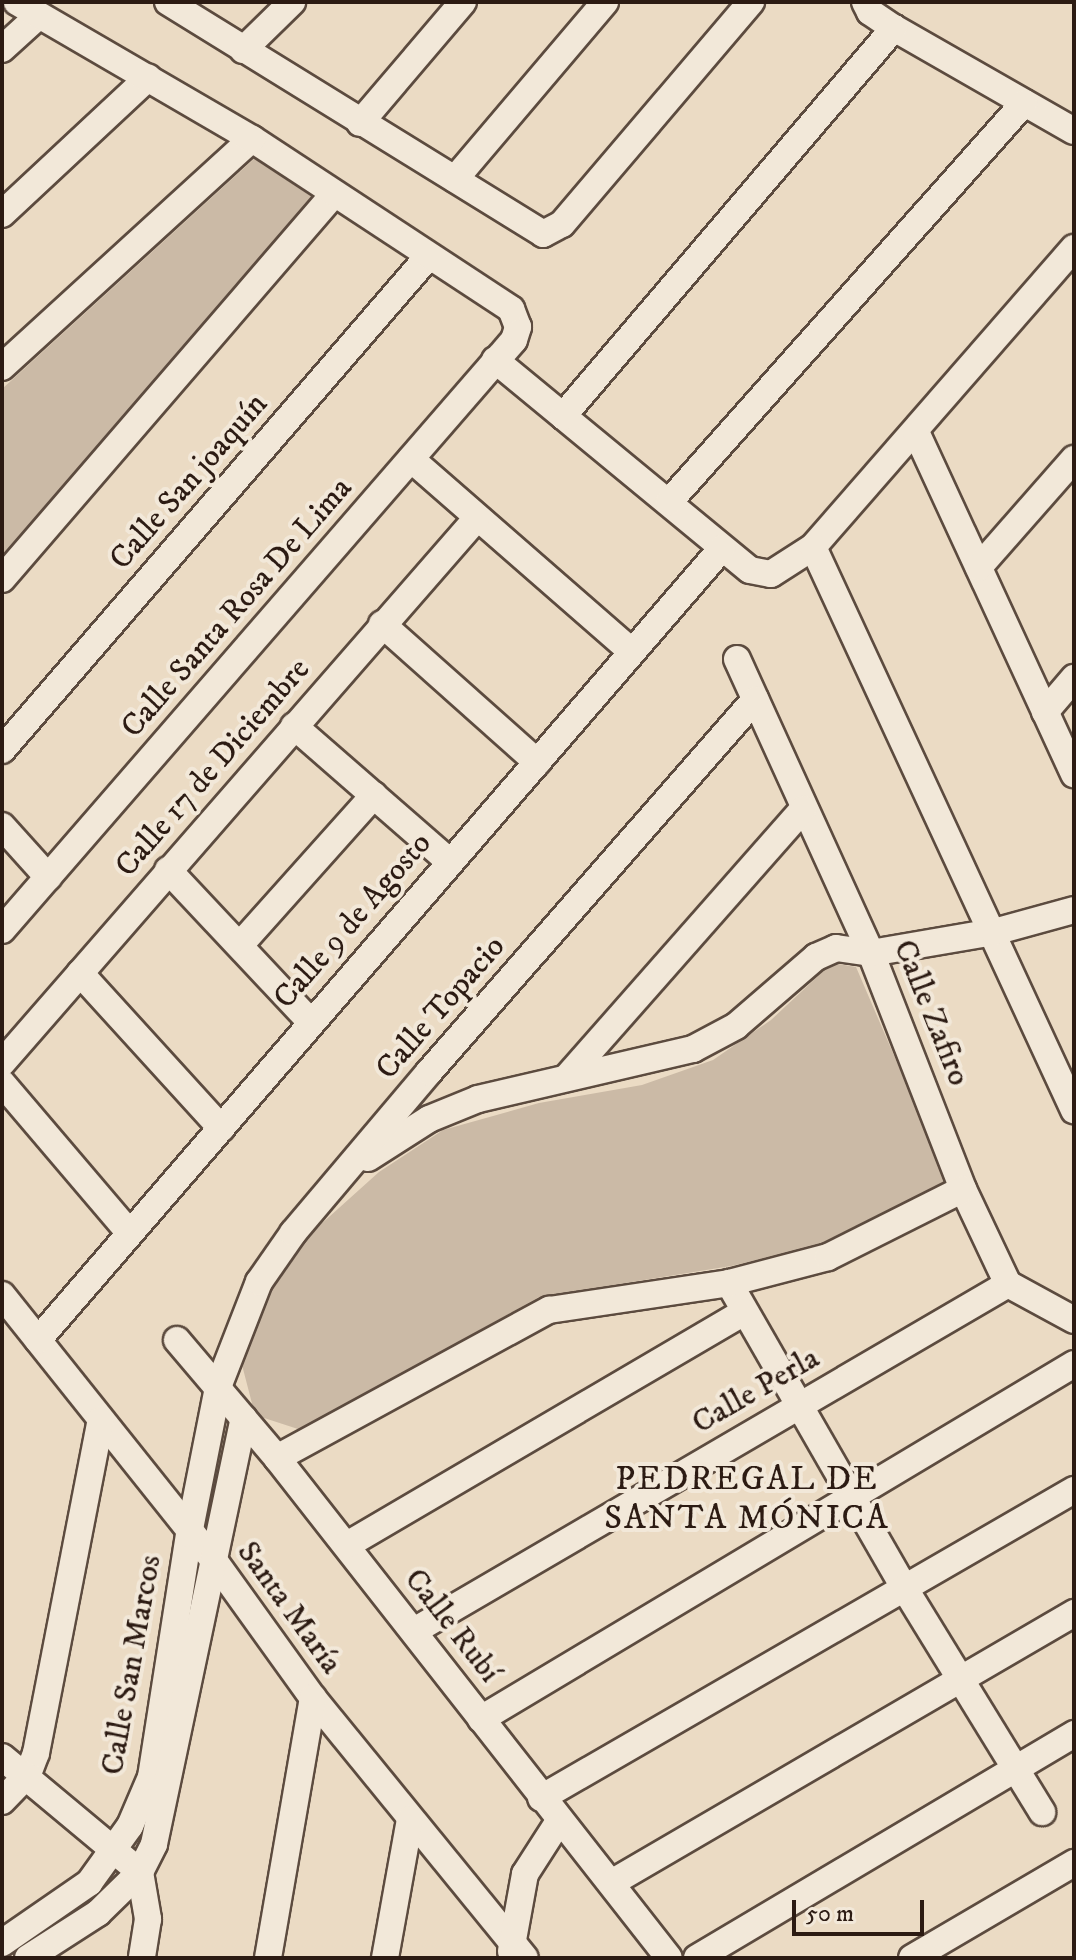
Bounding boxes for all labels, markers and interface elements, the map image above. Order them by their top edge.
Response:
street label: Calle San joaquín [102,386,276,578]
street label: Calle Santa Rosa De Lima [113,470,361,746]
street label: Calle 17 de Diciembre [108,651,318,885]
street label: Calle 9 de Agosto [266,825,440,1017]
street label: Calle Topacio [368,928,514,1088]
street label: Calle Zafiro [884,935,978,1091]
street label: Calle Perla [686,1339,826,1443]
district label: PEDREGAL DE SANTA MÓNICA [604,1459,890,1538]
street label: Santa María [228,1534,350,1682]
street label: Calle San Marcos [94,1552,170,1778]
street label: Calle Rubí [396,1561,508,1691]
scale bar [796,1884,928,1934]
text: 50 m [806,1899,854,1929]

